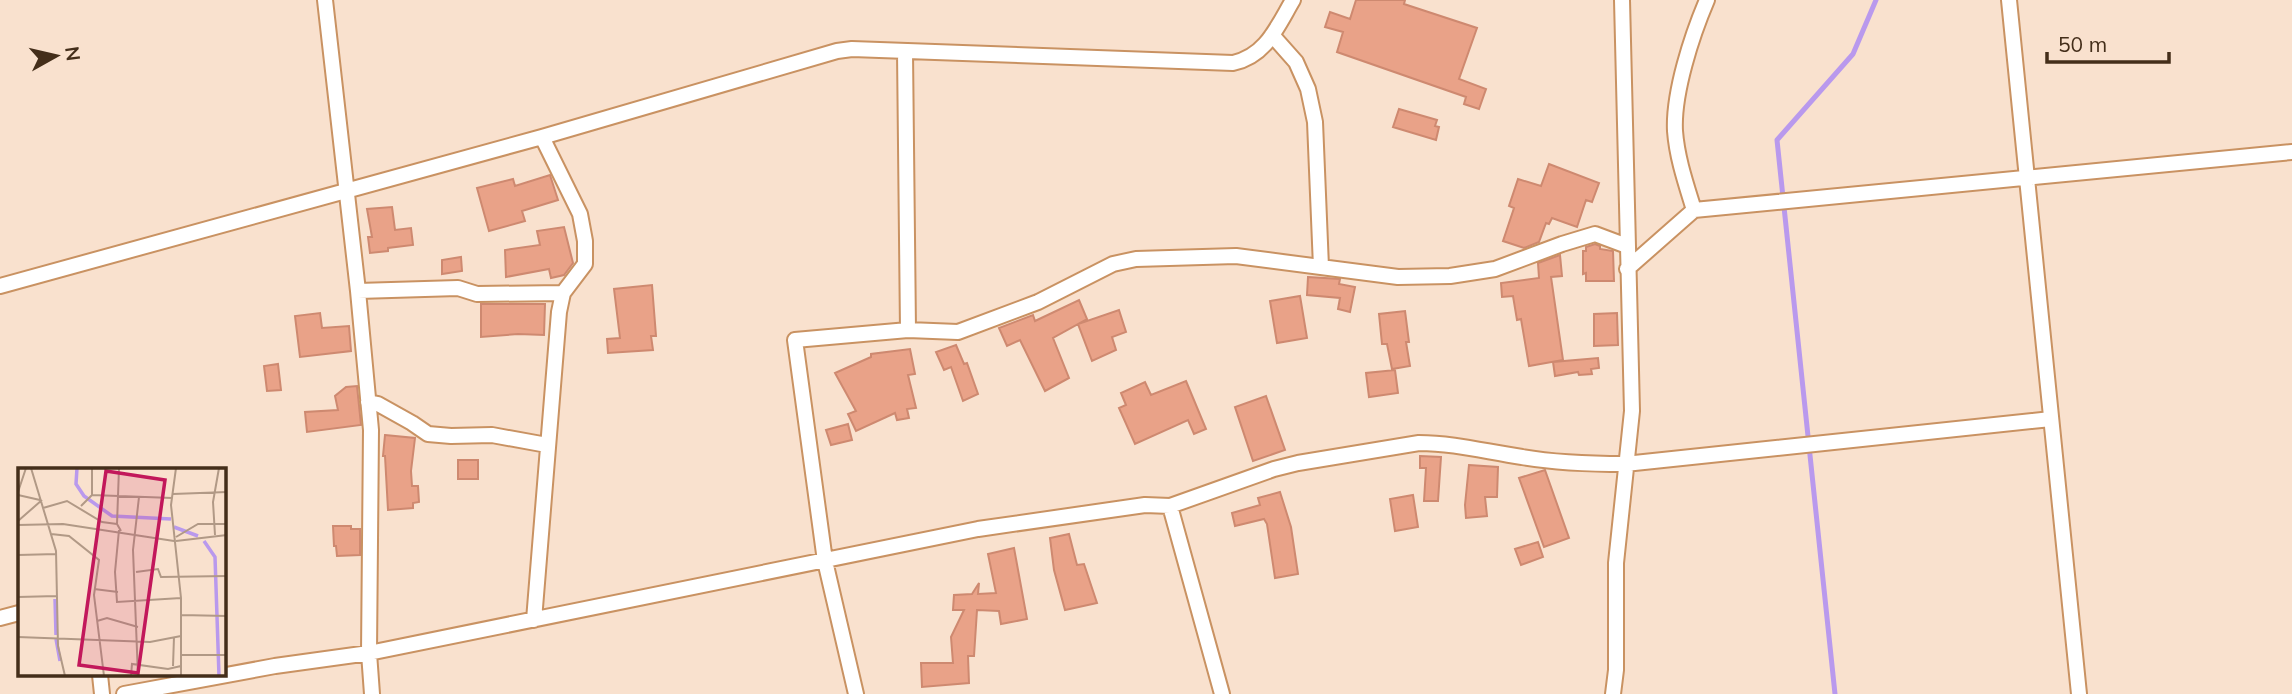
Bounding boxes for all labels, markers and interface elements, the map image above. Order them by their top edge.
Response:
north arrow [21,21,91,91]
scale bar [2047,21,2170,65]
text: 50 m [2058,31,2107,57]
text: N [60,45,86,62]
inset map [18,468,226,676]

